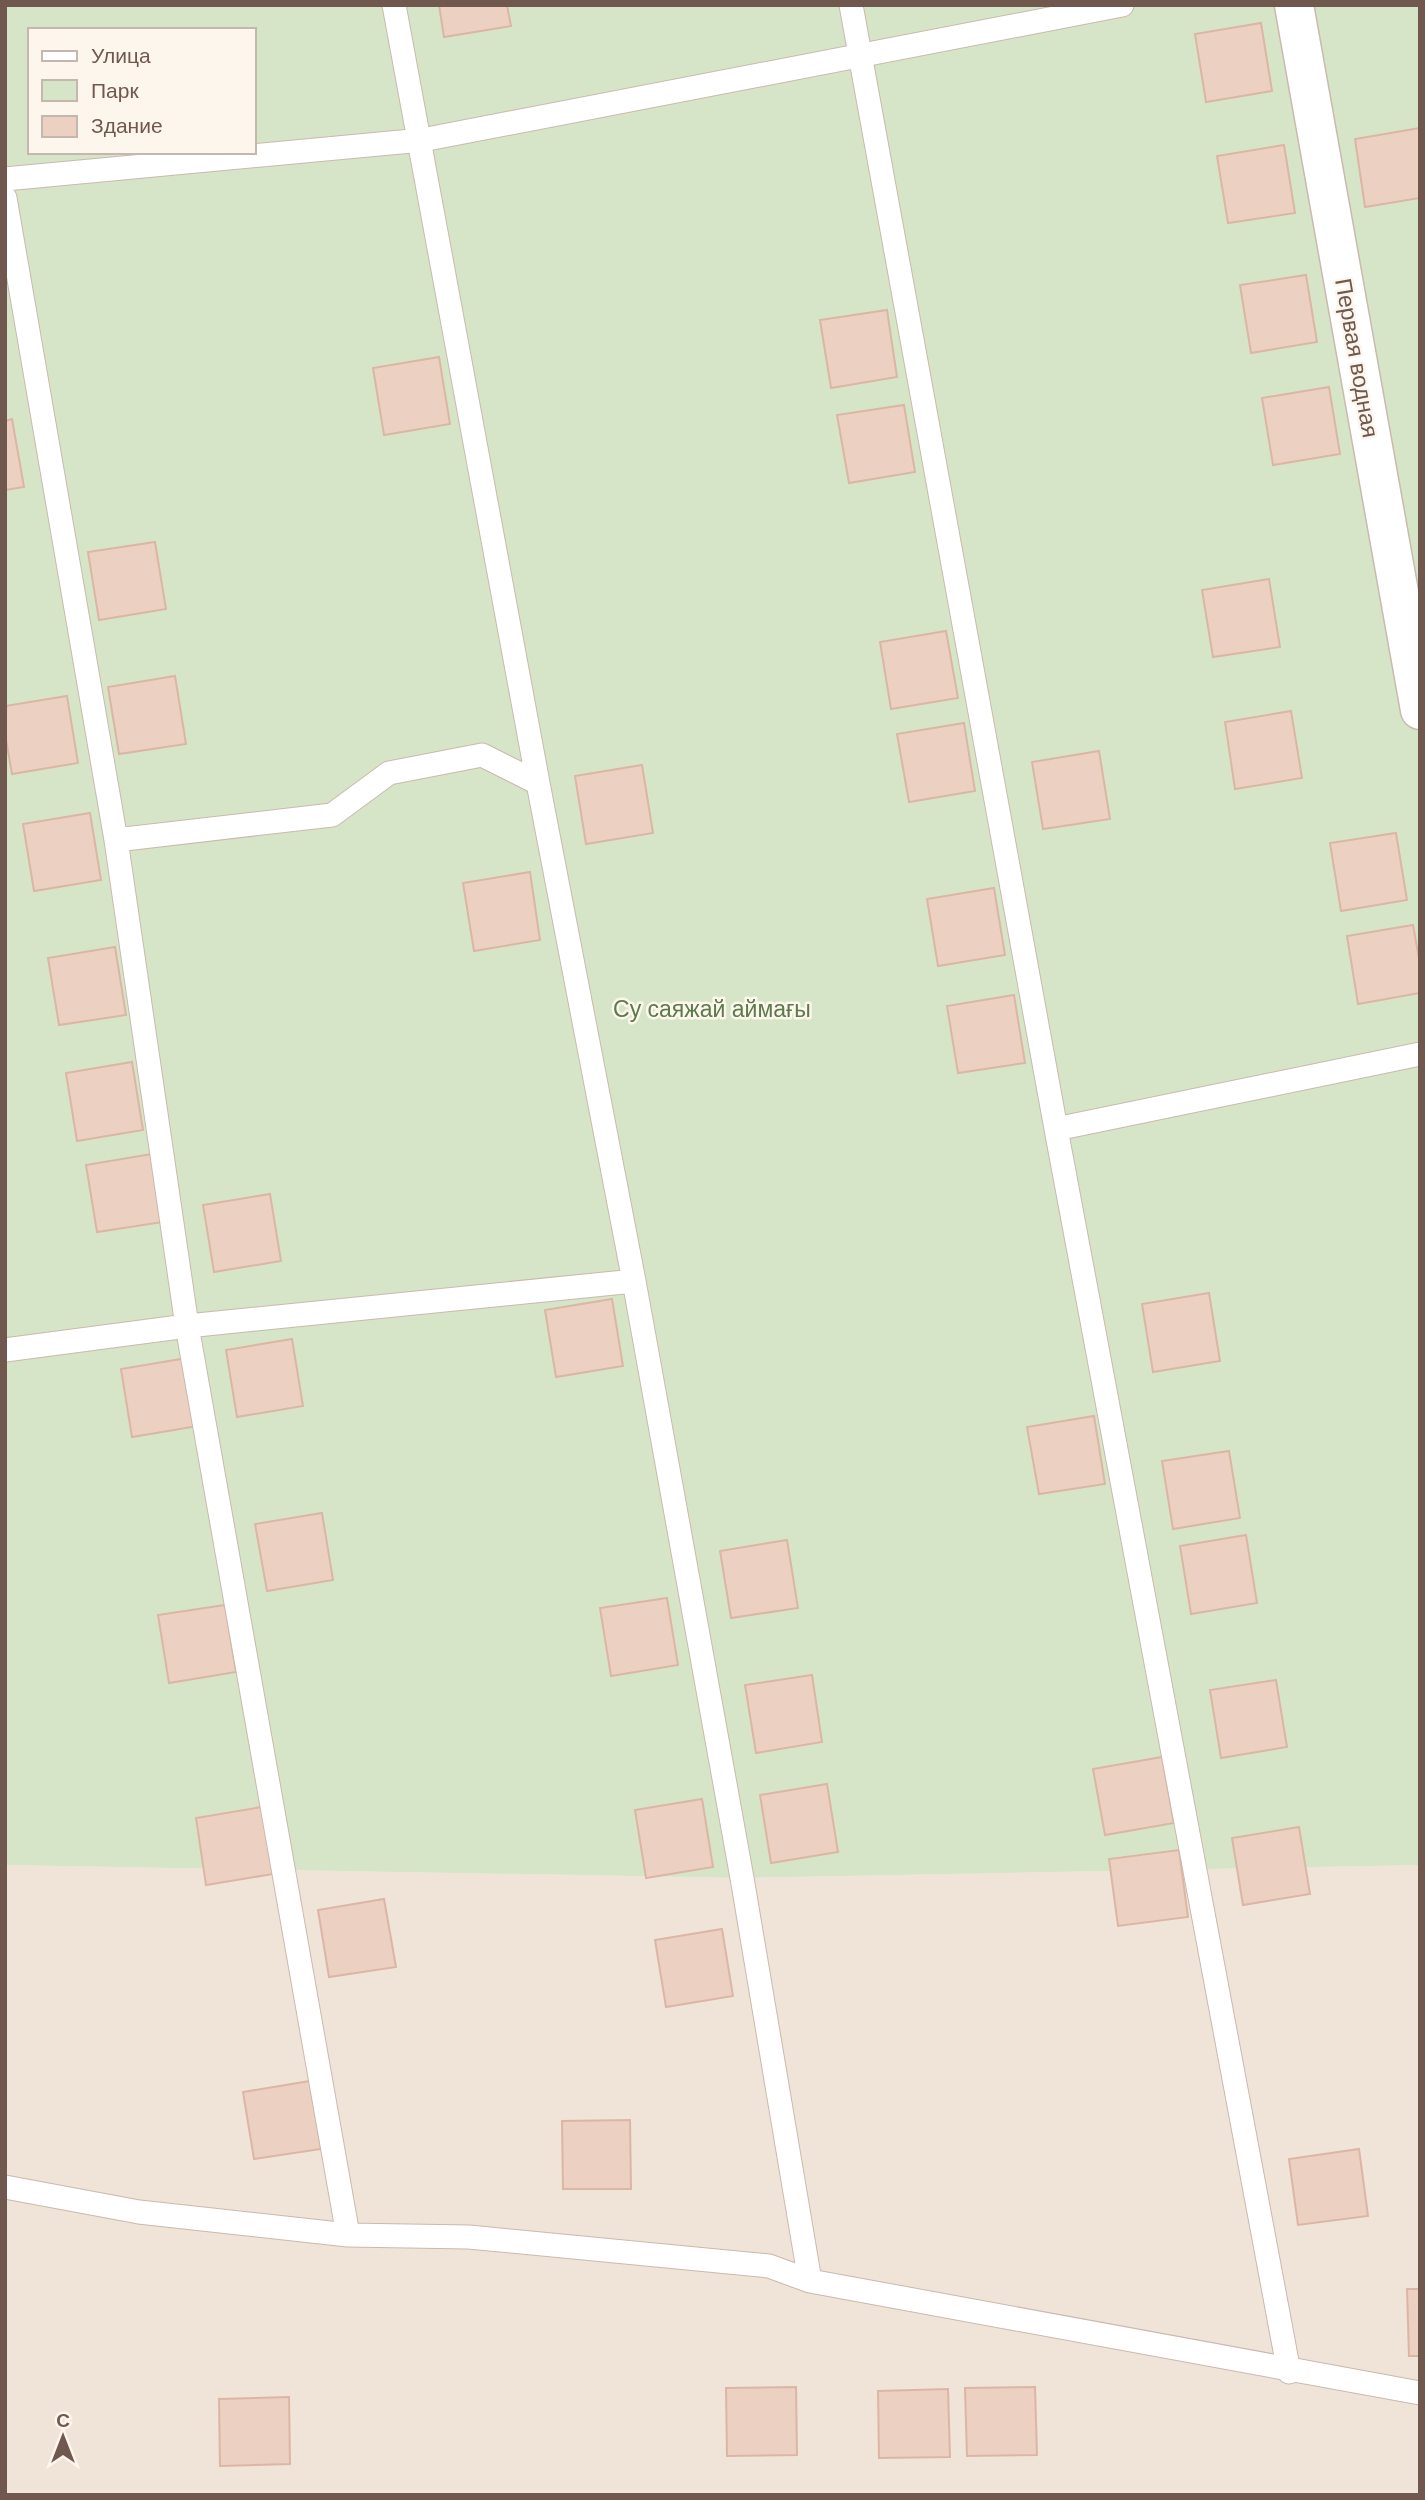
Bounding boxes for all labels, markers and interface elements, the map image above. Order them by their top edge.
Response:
legend [28,28,256,154]
text: Улица [91,44,151,67]
text: Парк [91,79,139,102]
text: Здание [91,114,163,137]
street label: Первая водная [1330,276,1384,440]
park label: Су саяжай аймағы [613,996,811,1022]
north arrow [28,2402,98,2472]
text: С [56,2410,70,2431]

